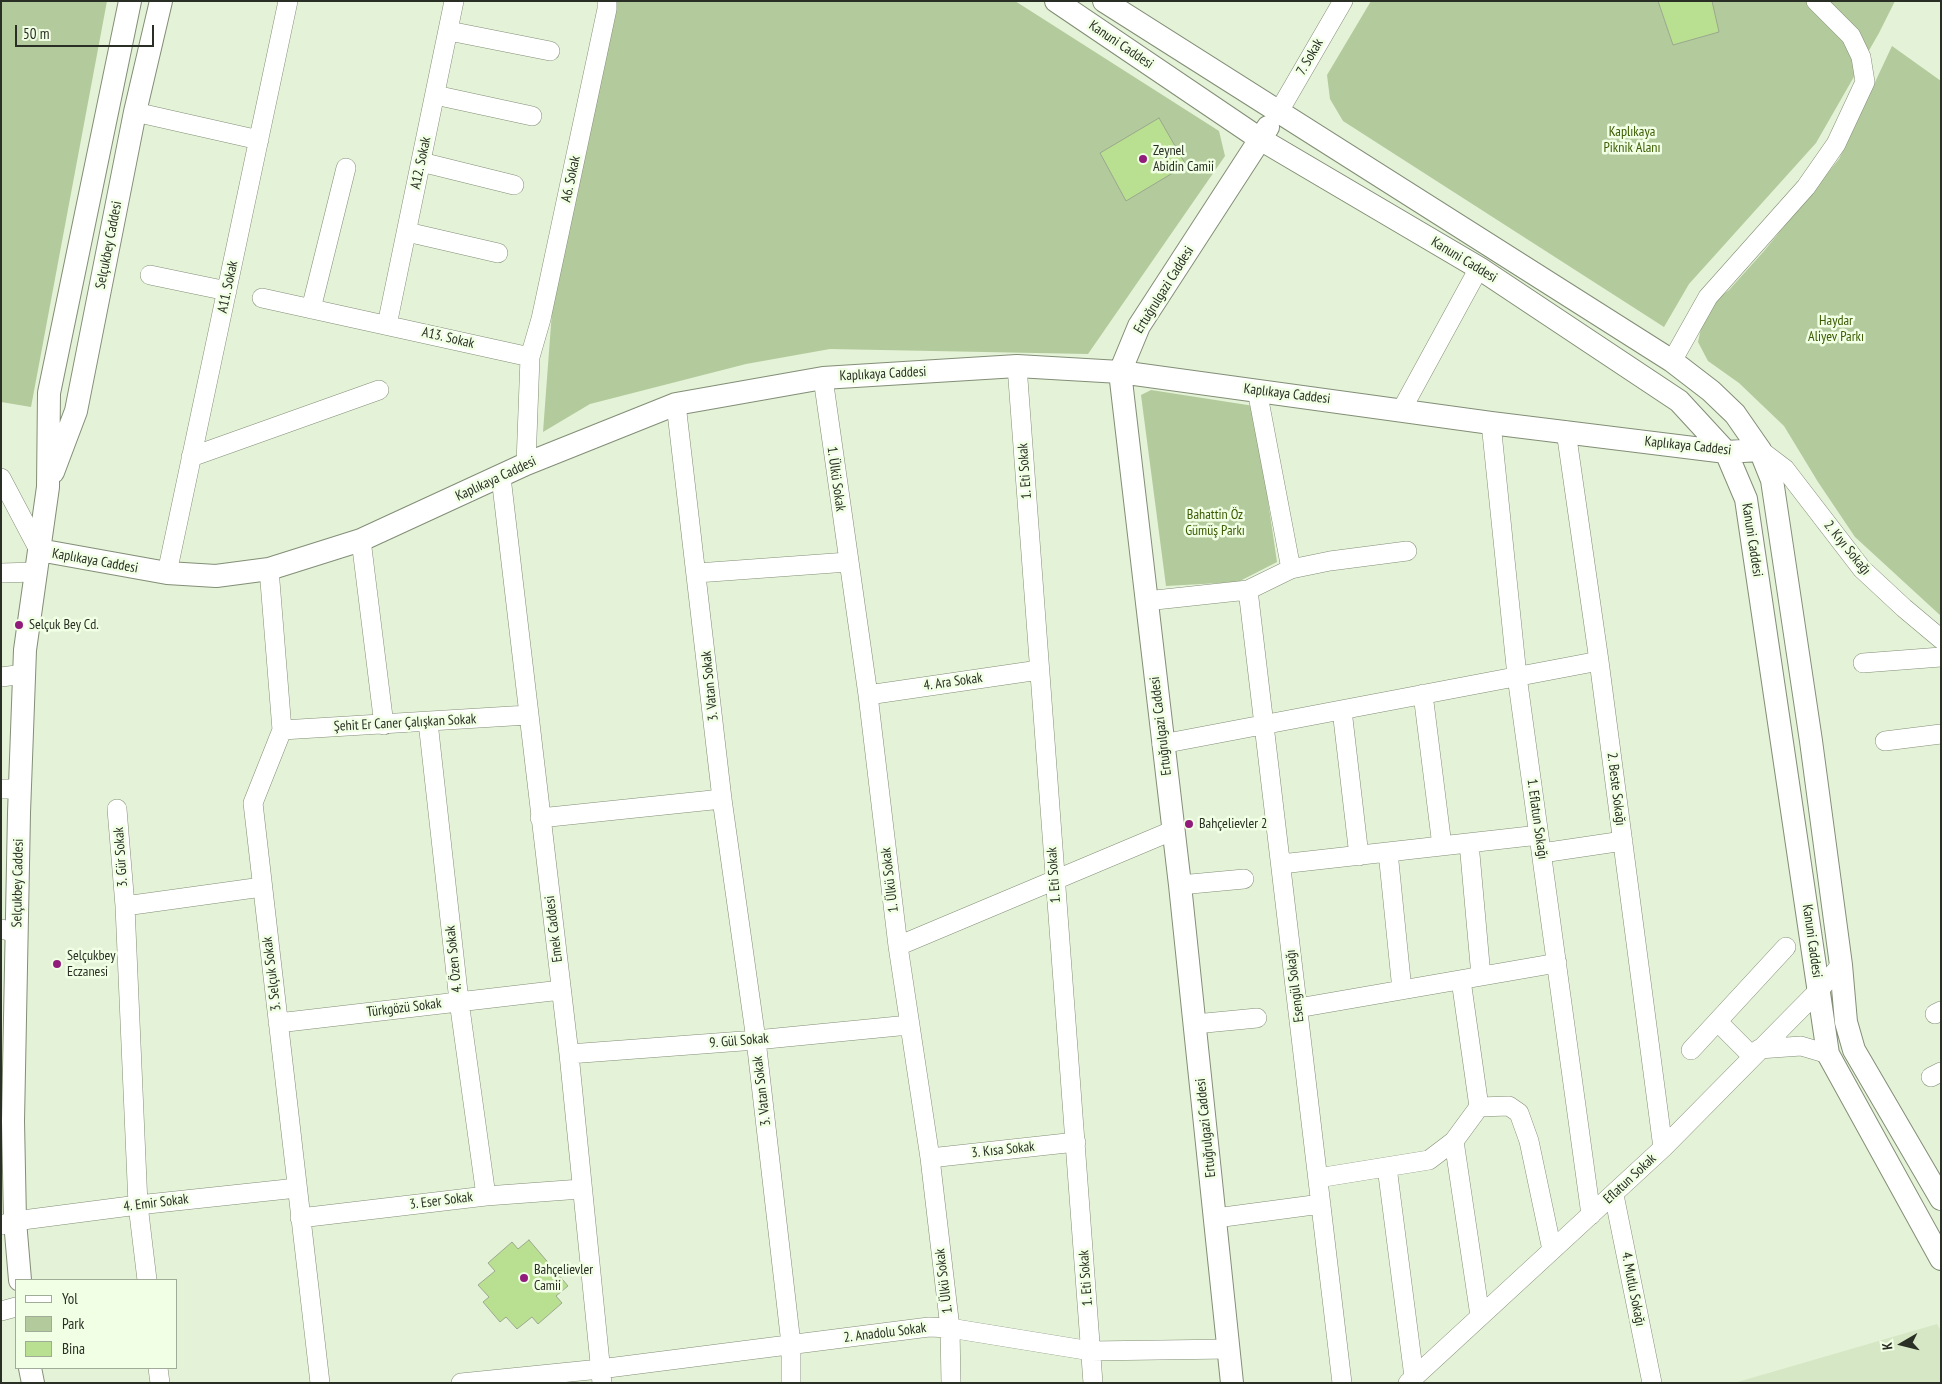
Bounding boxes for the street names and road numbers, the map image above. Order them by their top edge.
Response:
street label: Kanuni Caddesi [1086,17,1156,73]
street label: 7. Sokak [1293,36,1327,78]
street label: A12. Sokak [407,135,435,191]
street label: A6. Sokak [558,154,584,204]
street label: Selçukbey Caddesi [92,200,126,290]
street label: Kanuni Caddesi [1428,234,1500,286]
street label: Ertuğrulgazi Caddesi [1131,243,1197,337]
street label: A11. Sokak [214,259,242,315]
street label: A13. Sokak [420,324,476,352]
street label: Kaplıkaya Caddesi [839,363,927,385]
street label: Kaplıkaya Caddesi [1243,380,1331,408]
street label: Kaplıkaya Caddesi [1644,433,1732,459]
street label: 1. Eti Sokak [1015,442,1035,500]
street label: 1. Ülkü Sokak [823,446,849,512]
street label: Kaplıkaya Caddesi [453,453,539,505]
street label: Kanuni Caddesi [1738,502,1766,578]
street label: 2. Kıyı Sokağı [1820,517,1874,579]
street label: Kaplıkaya Caddesi [51,545,139,577]
street label: 3. Vatan Sokak [698,650,722,722]
street label: 4. Ara Sokak [922,670,984,694]
street label: Ertuğrulgazi Caddesi [1147,676,1175,776]
street label: Şehit Er Caner Çalışkan Sokak [333,711,477,735]
street label: 2. Beste Sokağı [1603,751,1629,827]
street label: 1. Eflatun Sokağı [1523,778,1551,860]
street label: 3. Gür Sokak [111,826,131,888]
street label: Selçukbey Caddesi [9,838,27,928]
street label: 1. Eti Sokak [1044,846,1064,904]
street label: 1. Ülkü Sokak [878,847,902,913]
street label: Emek Caddesi [542,895,566,963]
street label: Kanuni Caddesi [1799,903,1825,979]
street label: 4. Özen Sokak [442,925,466,993]
street label: 3. Selçuk Sokak [259,936,285,1012]
street label: Esengül Sokağı [1282,949,1308,1023]
street label: Türkgözü Sokak [366,995,442,1021]
street label: 9. Gül Sokak [709,1030,769,1052]
street label: 3. Vatan Sokak [749,1055,775,1127]
street label: Ertuğrulgazi Caddesi [1192,1078,1220,1178]
street label: 3. Kısa Sokak [971,1138,1035,1162]
street label: Eflatun Sokak [1600,1150,1660,1208]
street label: 3. Eser Sokak [408,1189,474,1213]
street label: 4. Emir Sokak [123,1191,189,1215]
street label: 1. Ülkü Sokak [932,1248,956,1314]
street label: 1. Eti Sokak [1076,1249,1096,1307]
street label: 4. Mutlu Sokağı [1618,1251,1648,1327]
street label: 2. Anadolu Sokak [843,1320,927,1346]

